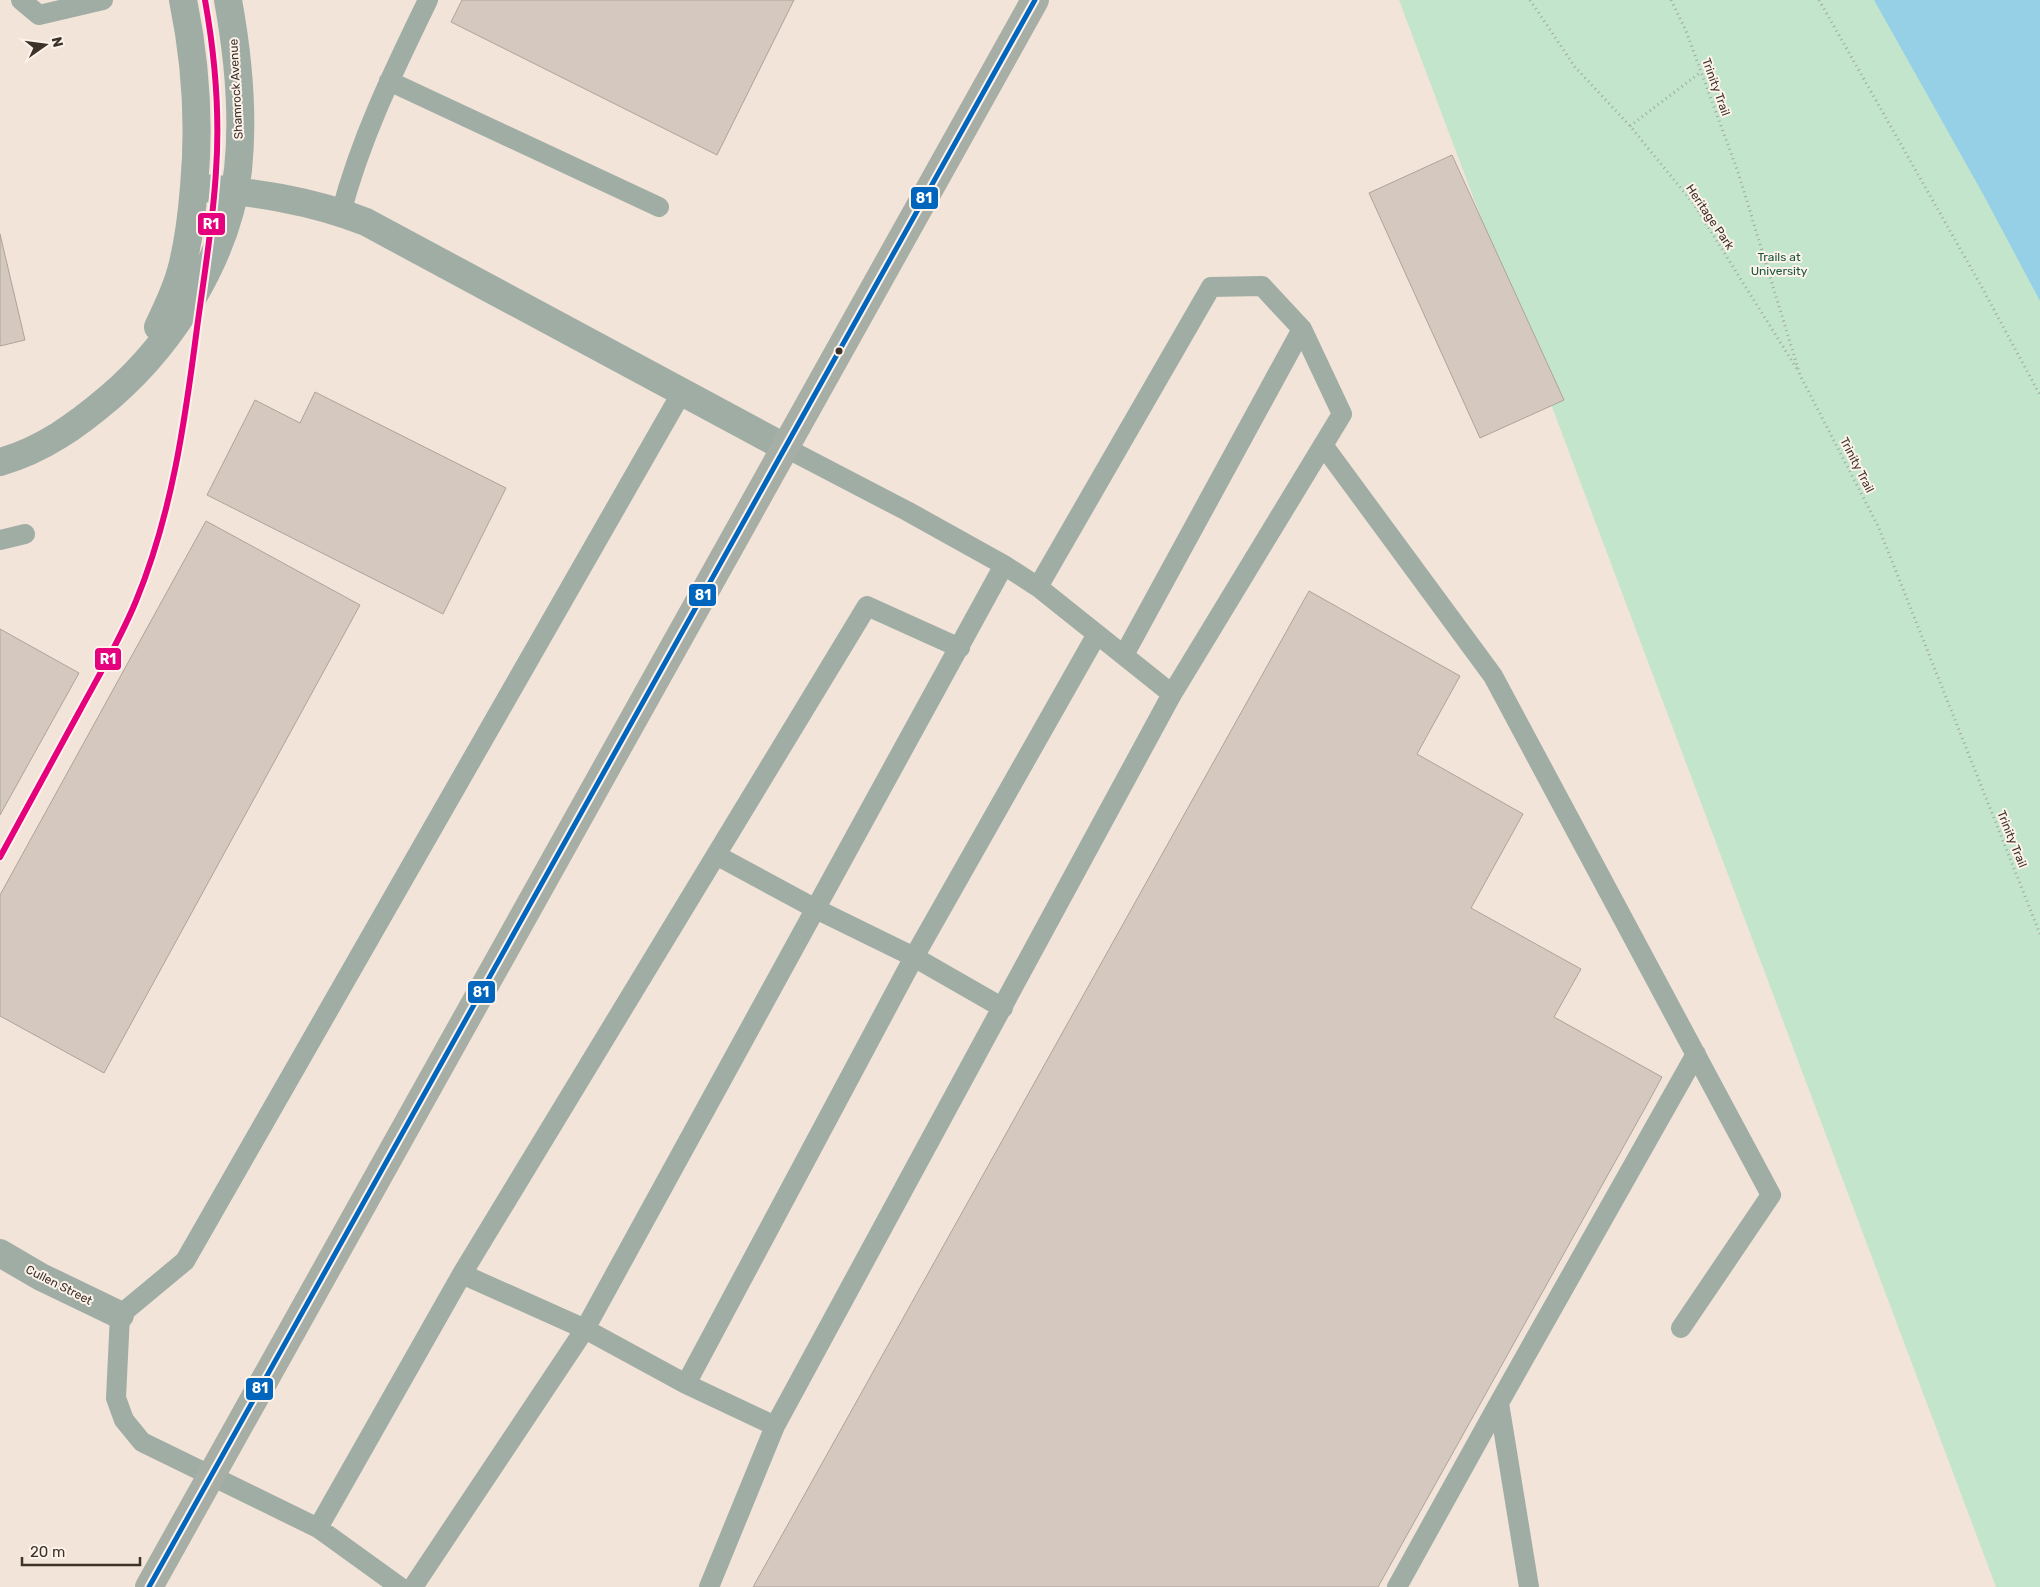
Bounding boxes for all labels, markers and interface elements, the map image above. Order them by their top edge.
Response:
north arrow [20,20,70,70]
text: N [48,35,67,49]
street label: Shamrock Avenue [226,38,246,140]
street label: Trinity Trail [1699,56,1733,118]
street label: Heritage Park [1683,182,1737,253]
line badge: 81 [910,186,939,210]
text: 81 [916,190,932,207]
line badge: R1 [197,212,226,236]
text: R1 [203,216,219,233]
park label: Trails at University [1751,250,1808,278]
unlabelled marker [834,346,844,356]
street label: Trinity Trail [1837,435,1877,495]
line badge: 81 [688,583,717,607]
text: 81 [695,587,711,604]
line badge: R1 [94,647,122,671]
text: R1 [100,651,116,668]
street label: Trinity Trail [1994,808,2030,870]
line badge: 81 [467,980,496,1004]
text: 81 [473,984,489,1001]
street label: Cullen Street [23,1262,95,1308]
line badge: 81 [245,1377,274,1401]
text: 81 [252,1380,268,1397]
scale bar [22,1534,140,1566]
text: 20 m [30,1543,65,1561]

